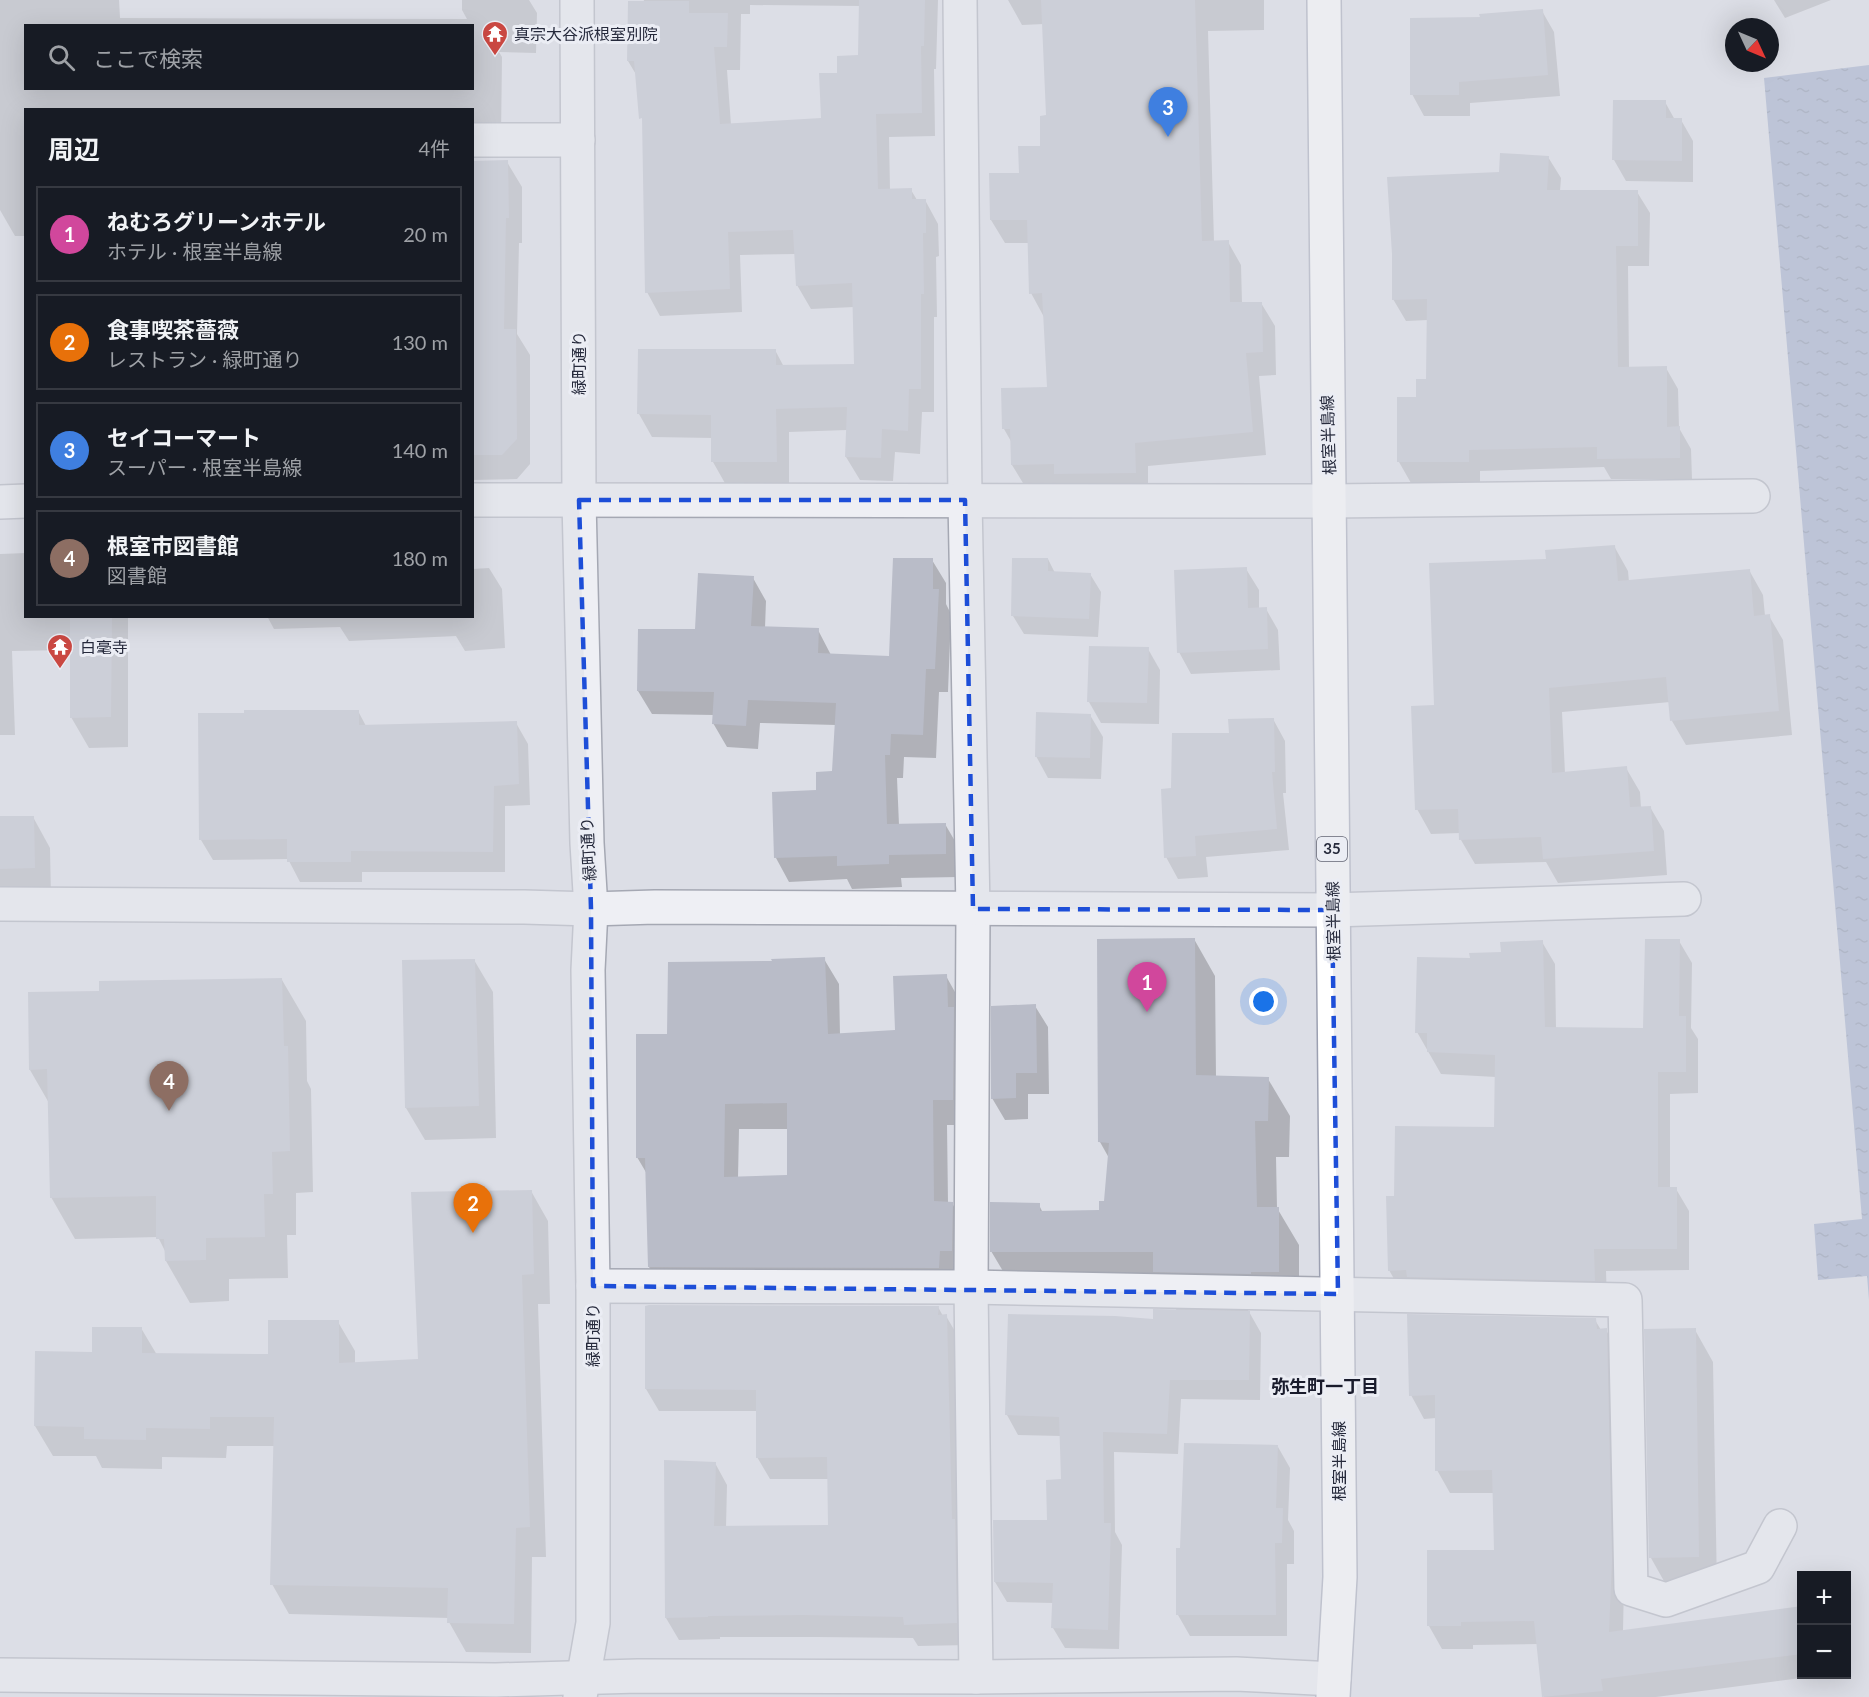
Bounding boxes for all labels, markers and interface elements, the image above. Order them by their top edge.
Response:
north arrow [1725,18,1779,72]
temple icon: 真宗大谷派根室別院 [480,19,510,57]
search box [24,24,474,90]
place label: 真宗大谷派根室別院 [514,24,658,43]
icon: search [45,41,78,74]
text: ここで検索 [93,45,203,72]
pin: 3 [1148,88,1188,137]
text: 周辺 [48,133,100,165]
text: 4件 [418,136,450,160]
text: ねむろグリーンホテル [107,208,326,235]
text: 1 [64,222,75,246]
text: 20 m [403,222,448,246]
text: ホテル · 根室半島線 [107,239,282,263]
text: 食事喫茶薔薇 [107,316,239,343]
text: 2 [64,330,75,354]
text: 130 m [392,330,448,354]
street label: 緑町通り [569,331,588,395]
text: レストラン · 緑町通り [107,347,302,371]
street label: 根室半島線 [1317,395,1338,475]
text: セイコーマート [107,424,261,451]
text: 3 [64,438,75,462]
text: 140 m [392,438,448,462]
text: スーパー · 根室半島線 [107,455,302,479]
text: 根室市図書館 [107,532,239,559]
text: 4 [64,546,75,570]
text: 180 m [392,546,448,570]
text: 図書館 [107,563,167,587]
temple icon: 白毫寺 [45,632,75,670]
place label: 白毫寺 [80,637,128,656]
street label: 緑町通り [576,817,599,881]
road number: 35 [1317,837,1347,861]
street label: 根室半島線 [1322,881,1343,961]
pin: 1 [1128,962,1166,1012]
your location [1249,987,1278,1016]
pin: 4 [150,1062,188,1111]
pin: 2 [454,1184,492,1233]
street label: 緑町通り [583,1303,602,1367]
district label: 弥生町一丁目 [1271,1375,1379,1397]
street label: 根室半島線 [1329,1421,1348,1501]
map controls [1797,1571,1851,1679]
button: + [1797,1571,1851,1625]
button: − [1797,1625,1851,1679]

